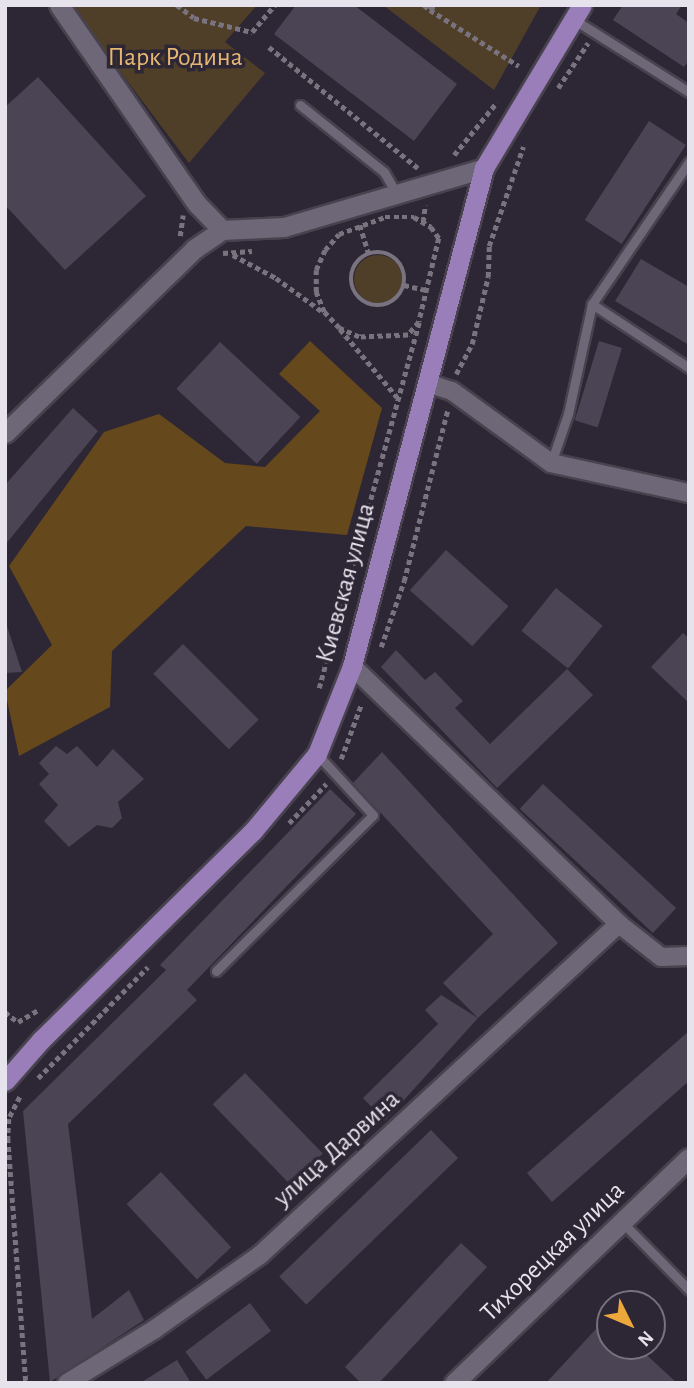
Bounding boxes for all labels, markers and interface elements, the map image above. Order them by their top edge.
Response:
park label: Парк Родина [107,42,243,74]
street label: Киевская улица [310,500,382,666]
street label: улица Дарвина [267,1084,407,1214]
street label: Тихорецкая улица [474,1175,632,1329]
north arrow [596,1290,666,1360]
text: N [634,1327,657,1350]

